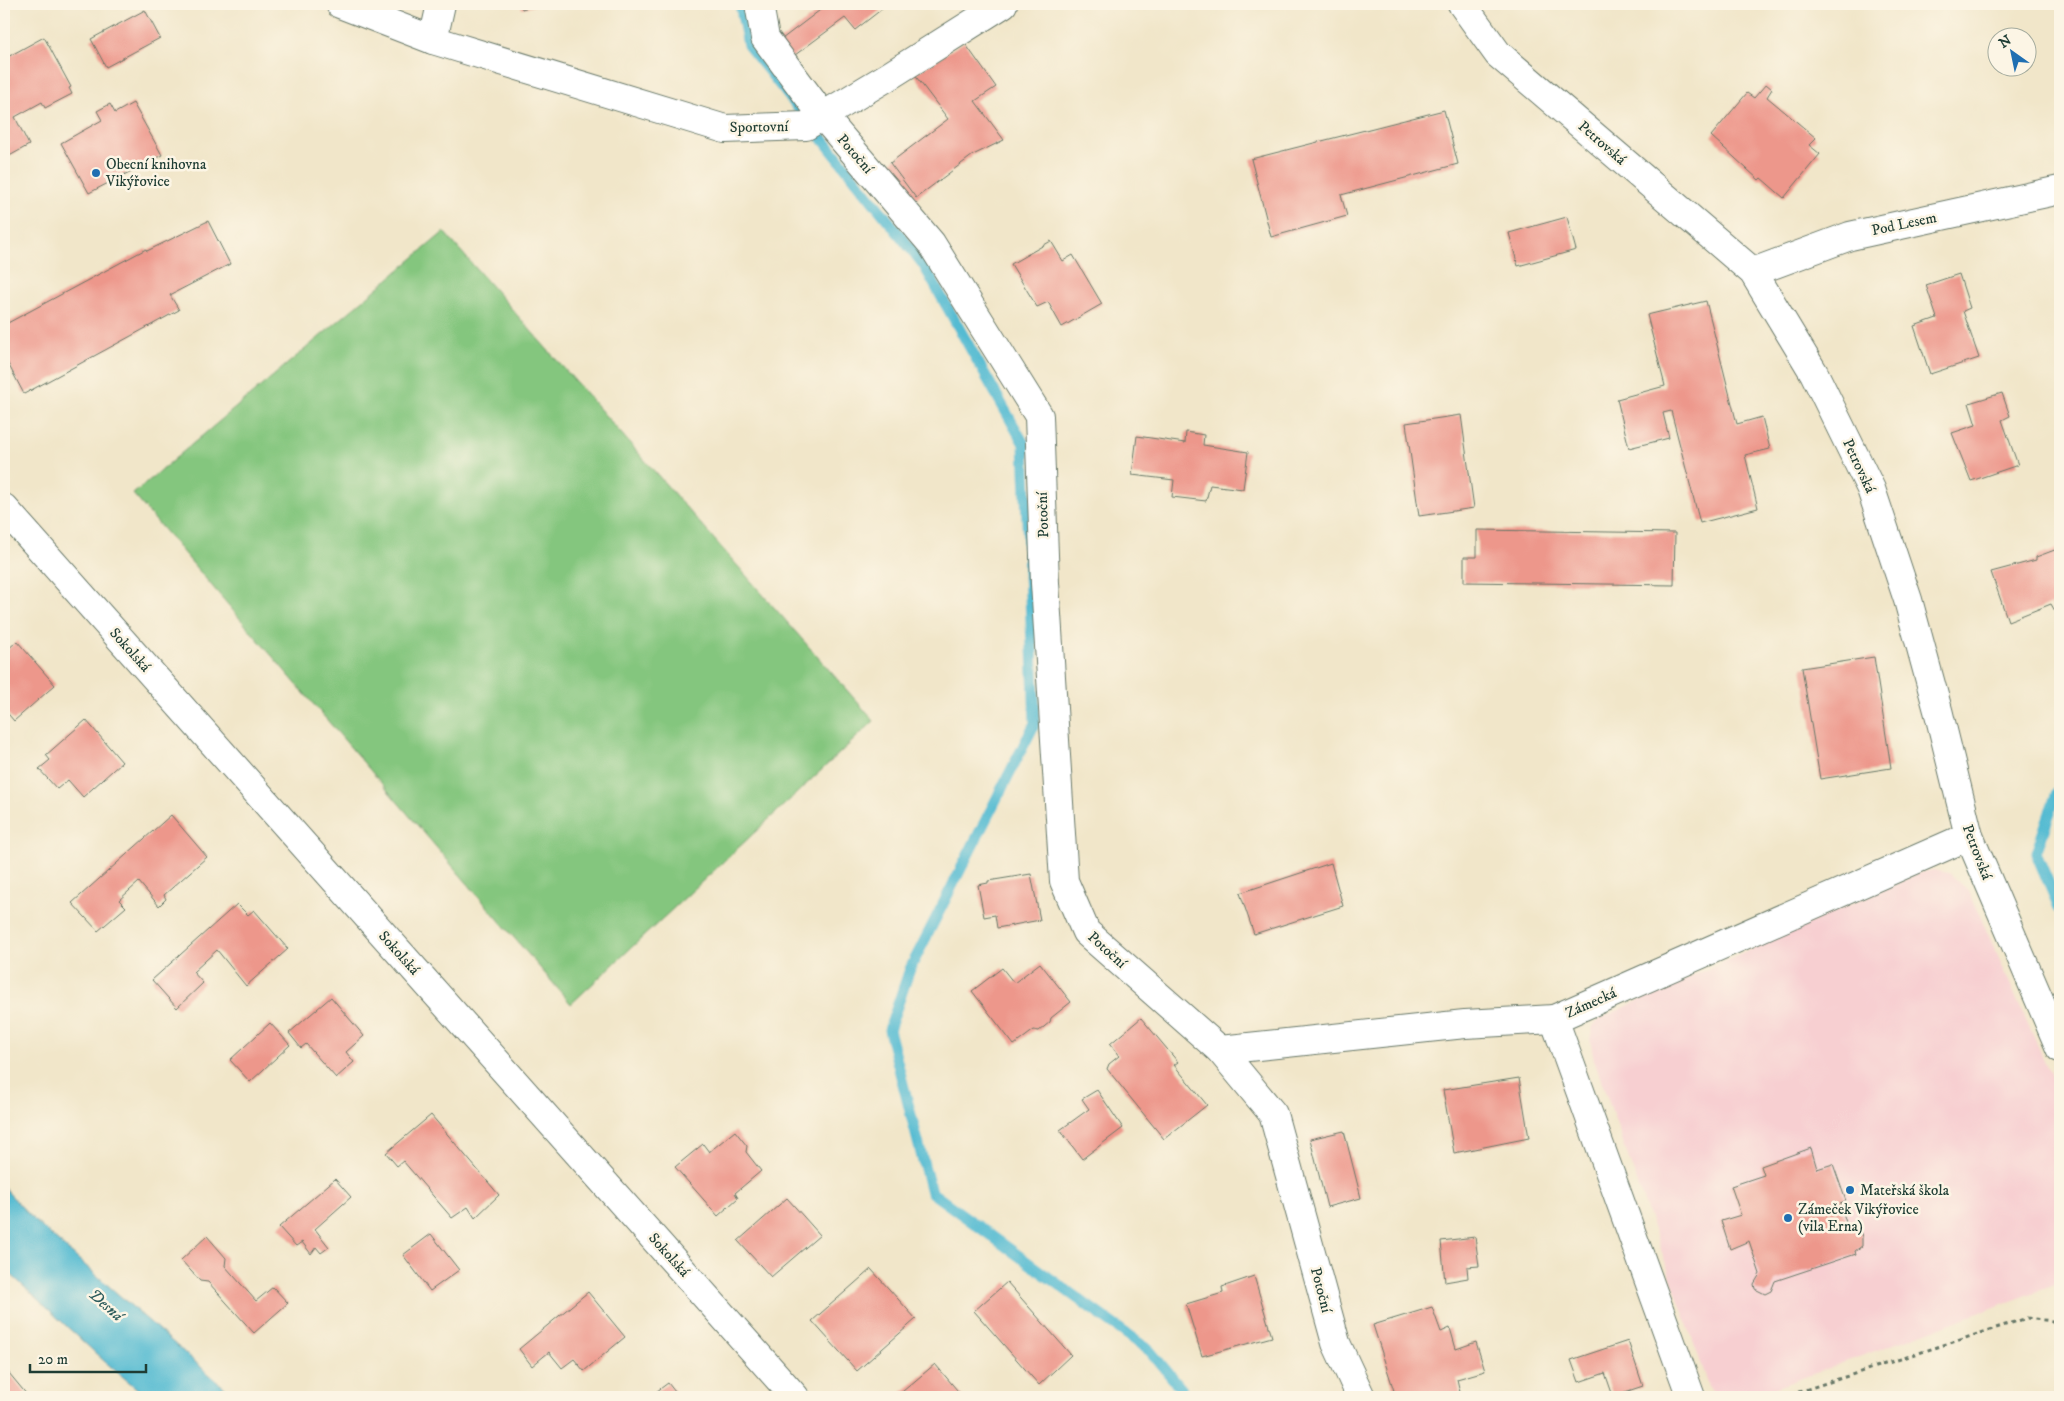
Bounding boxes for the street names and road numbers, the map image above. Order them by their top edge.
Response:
street label: Sportovní [730,117,790,137]
street label: Petrovská [1574,117,1631,170]
street label: Potoční [833,130,878,178]
street label: Pod Lesem [1870,208,1938,240]
street label: Petrovská [1838,436,1880,497]
street label: Potoční [1033,491,1053,538]
street label: Sokolská [105,624,155,676]
street label: Petrovská [1958,822,1996,883]
street label: Sokolská [374,927,424,979]
street label: Potoční [1084,928,1131,973]
street label: Zámecká [1563,983,1620,1023]
street label: Sokolská [644,1229,694,1281]
street label: Potoční [1306,1265,1336,1316]

